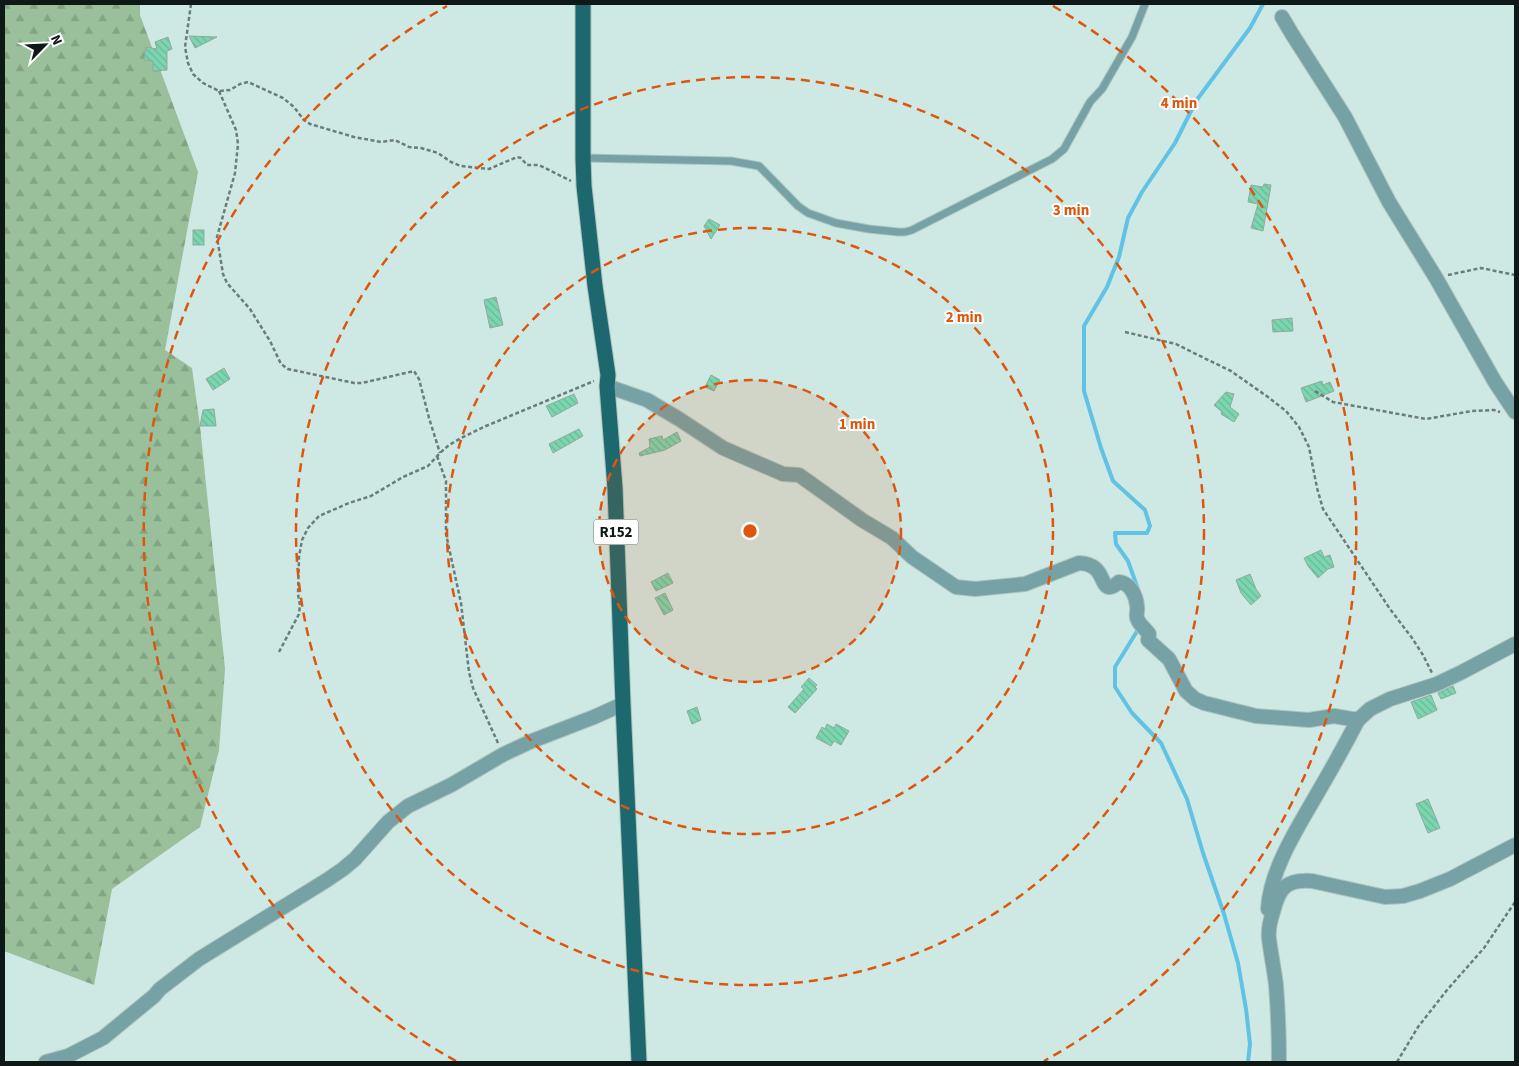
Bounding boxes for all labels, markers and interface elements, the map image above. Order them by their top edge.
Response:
north arrow [20,20,70,70]
text: N [45,32,67,48]
text: 4 min [1161,93,1197,114]
text: 3 min [1053,200,1089,221]
text: 2 min [946,307,982,328]
text: 1 min [839,414,875,435]
road number: R152 [594,520,638,544]
centre of rings [741,522,759,540]

